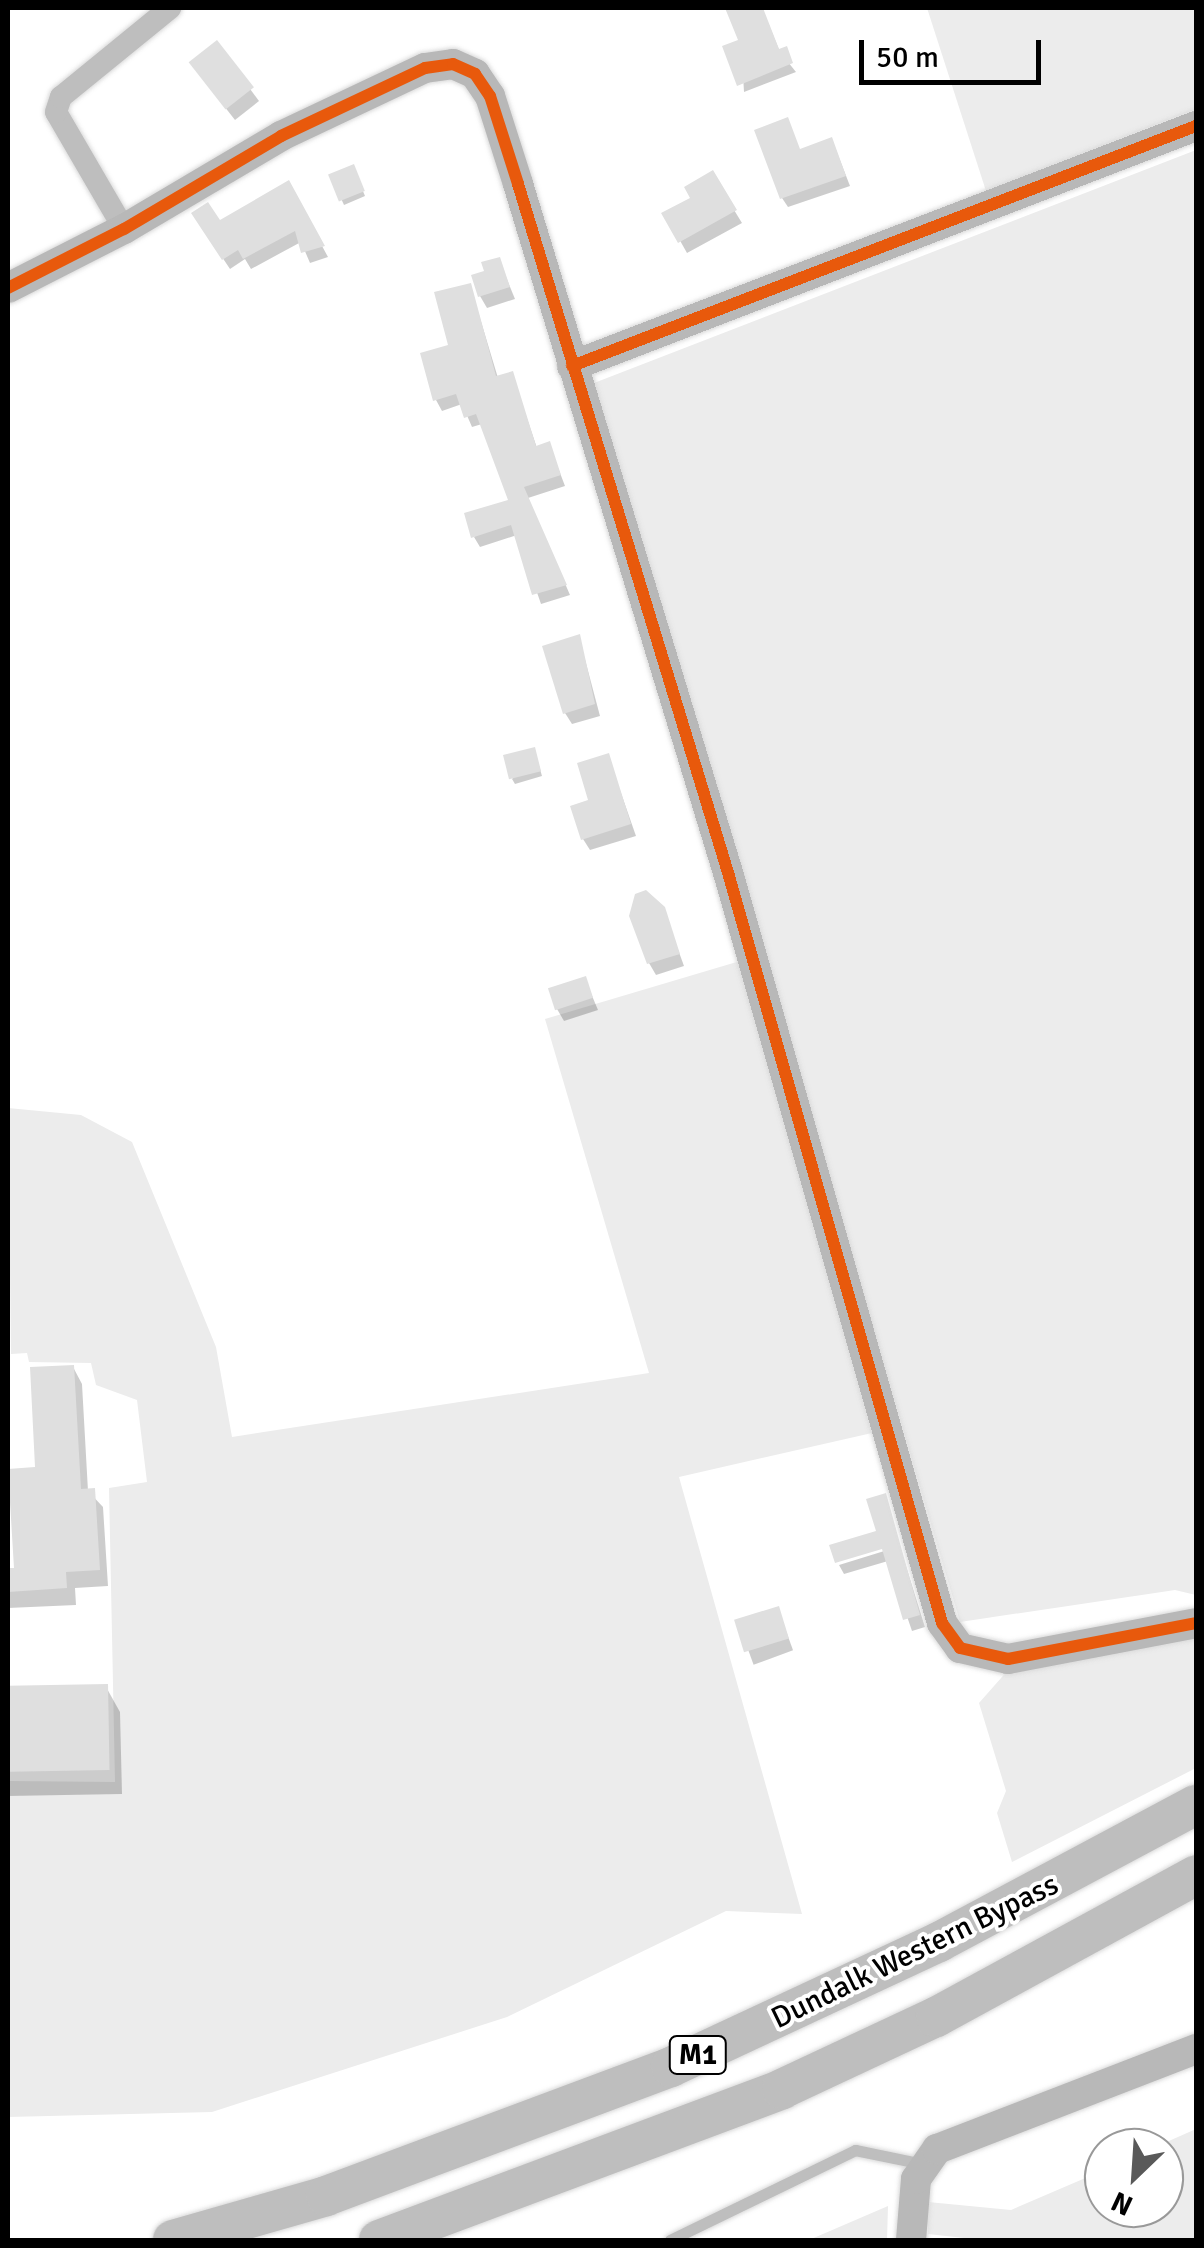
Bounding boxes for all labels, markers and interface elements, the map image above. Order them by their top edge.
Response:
scale bar [864,20,1046,82]
text: 50 m [876,39,939,76]
street label: Dundalk Western Bypass [766,1867,1064,2037]
road number: M1 [668,2032,728,2078]
north arrow [1084,2128,1184,2228]
text: N [1106,2184,1138,2223]

